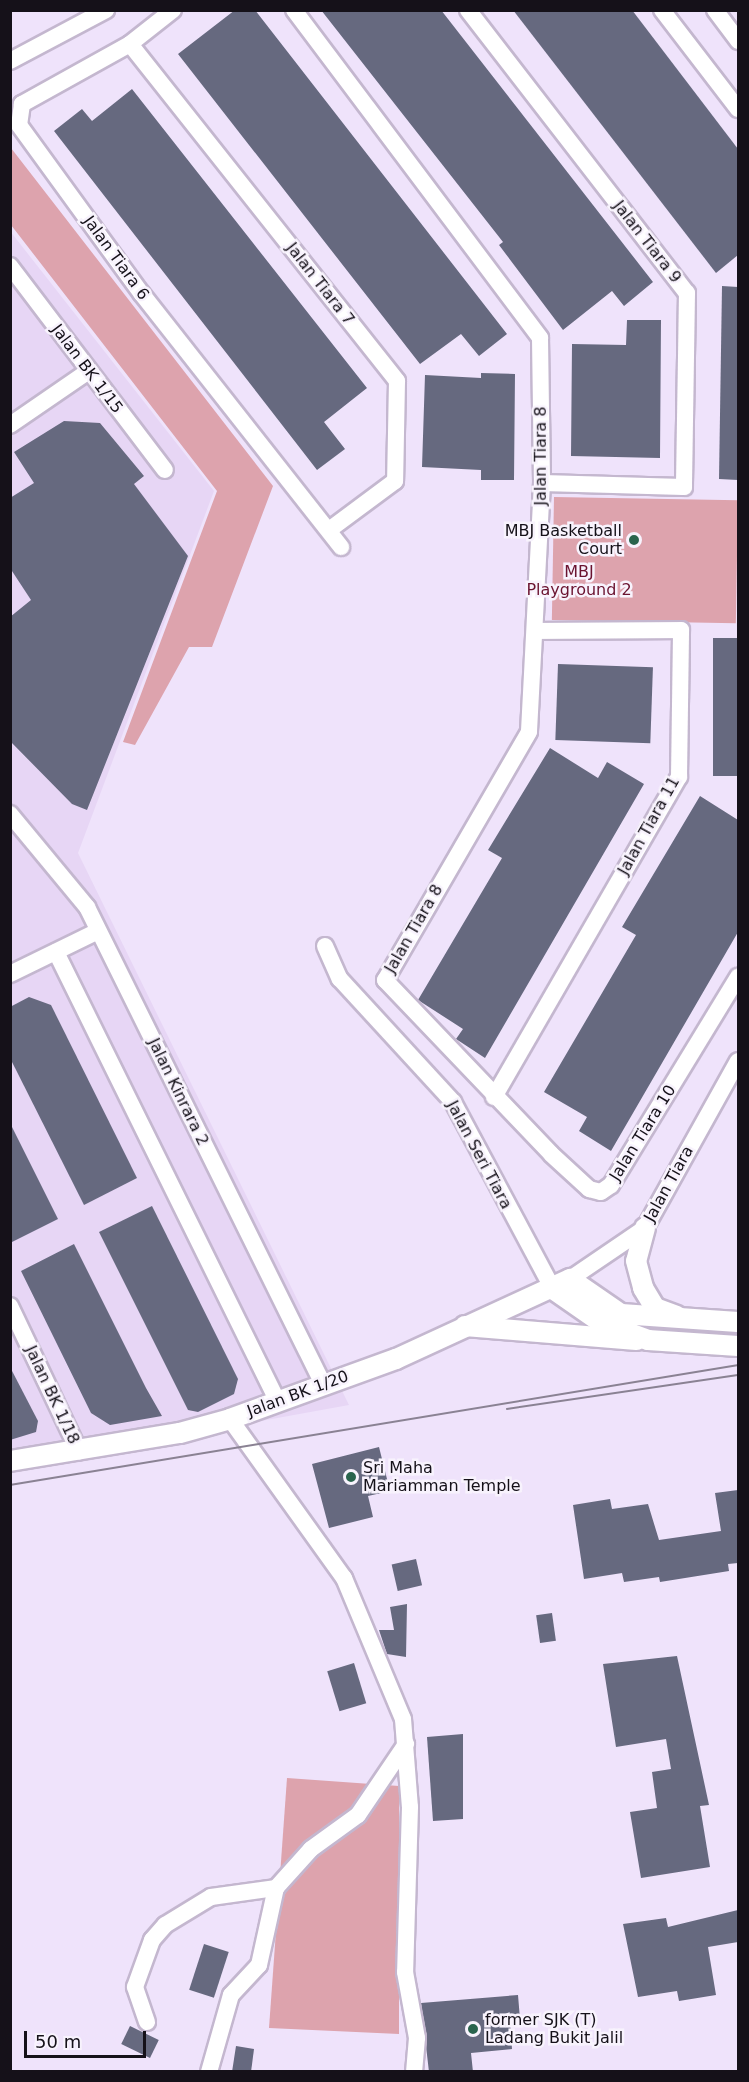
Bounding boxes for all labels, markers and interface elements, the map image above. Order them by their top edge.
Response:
street label: Jalan Tiara 9 [609,197,685,287]
street label: Jalan Tiara 6 [79,212,153,304]
street label: Jalan Tiara 7 [282,239,358,329]
street label: Jalan BK 1/15 [47,321,127,417]
street label: Jalan Tiara 8 [531,406,551,506]
place label: MBJ Basketball Court [505,521,622,559]
marker: MBJ Basketball Court [627,533,641,547]
park label: MBJ Playground 2 [526,562,632,600]
street label: Jalan Tiara 11 [614,774,684,878]
street label: Jalan Tiara 8 [381,881,447,977]
street label: Jalan Kinrara 2 [144,1035,212,1149]
street label: Jalan Tiara 10 [606,1082,680,1184]
street label: Jalan Seri Tiara [442,1098,516,1212]
street label: Jalan Tiara [640,1143,698,1225]
street label: Jalan BK 1/18 [21,1343,83,1447]
street label: Jalan BK 1/20 [245,1367,351,1421]
place label: Sri Maha Mariamman Temple [363,1458,521,1496]
marker: Sri Maha Mariamman Temple [344,1470,358,1484]
place label: former SJK (T) Ladang Bukit Jalil [485,2010,623,2048]
scale bar [27,2019,148,2057]
marker: former SJK (T) Ladang Bukit Jalil [466,2022,480,2036]
text: 50 m [35,2031,81,2052]

